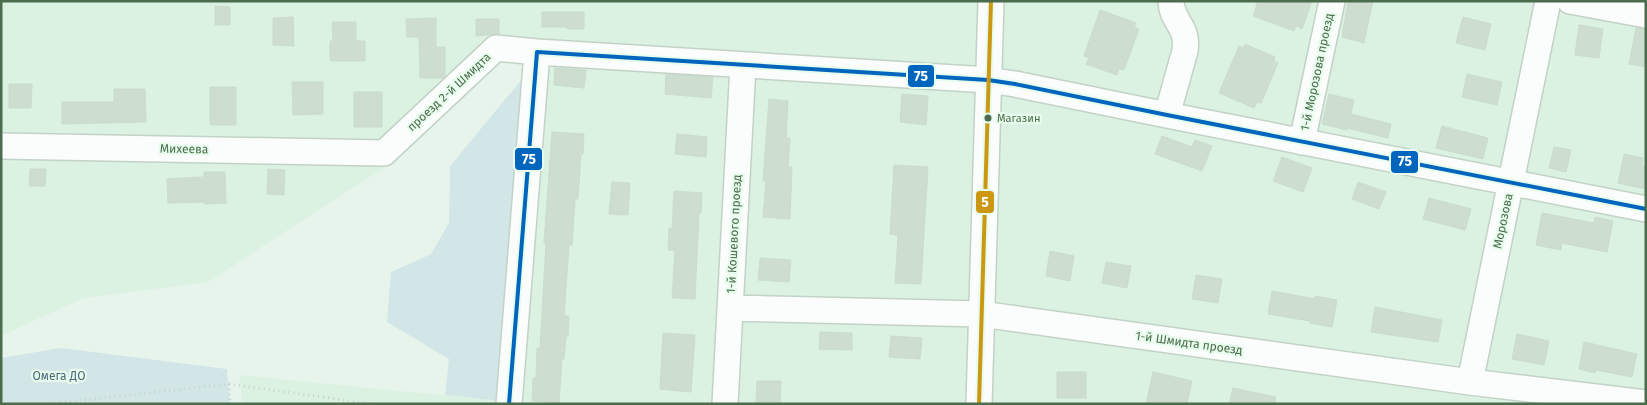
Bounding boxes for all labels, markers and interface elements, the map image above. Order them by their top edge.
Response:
street label: 1-й Морозова проезд [1298,12,1336,132]
street label: проезд 2-й Шмидта [404,50,494,134]
line badge: 75 [907,64,935,88]
text: 75 [914,68,928,85]
place label: Магазин [997,112,1040,125]
marker: Магазин [983,113,993,123]
street label: Михеева [160,142,208,156]
line badge: 75 [514,147,543,171]
line badge: 75 [1390,150,1419,174]
text: 75 [522,151,536,168]
text: 75 [1398,153,1412,170]
street label: 1-й Кошевого проезд [724,174,744,294]
line badge: 5 [975,190,995,214]
street label: Морозова [1490,192,1516,250]
text: 5 [981,194,989,211]
street label: 1-й Шмидта проезд [1135,329,1244,357]
park label: Омега ДО [33,369,85,383]

